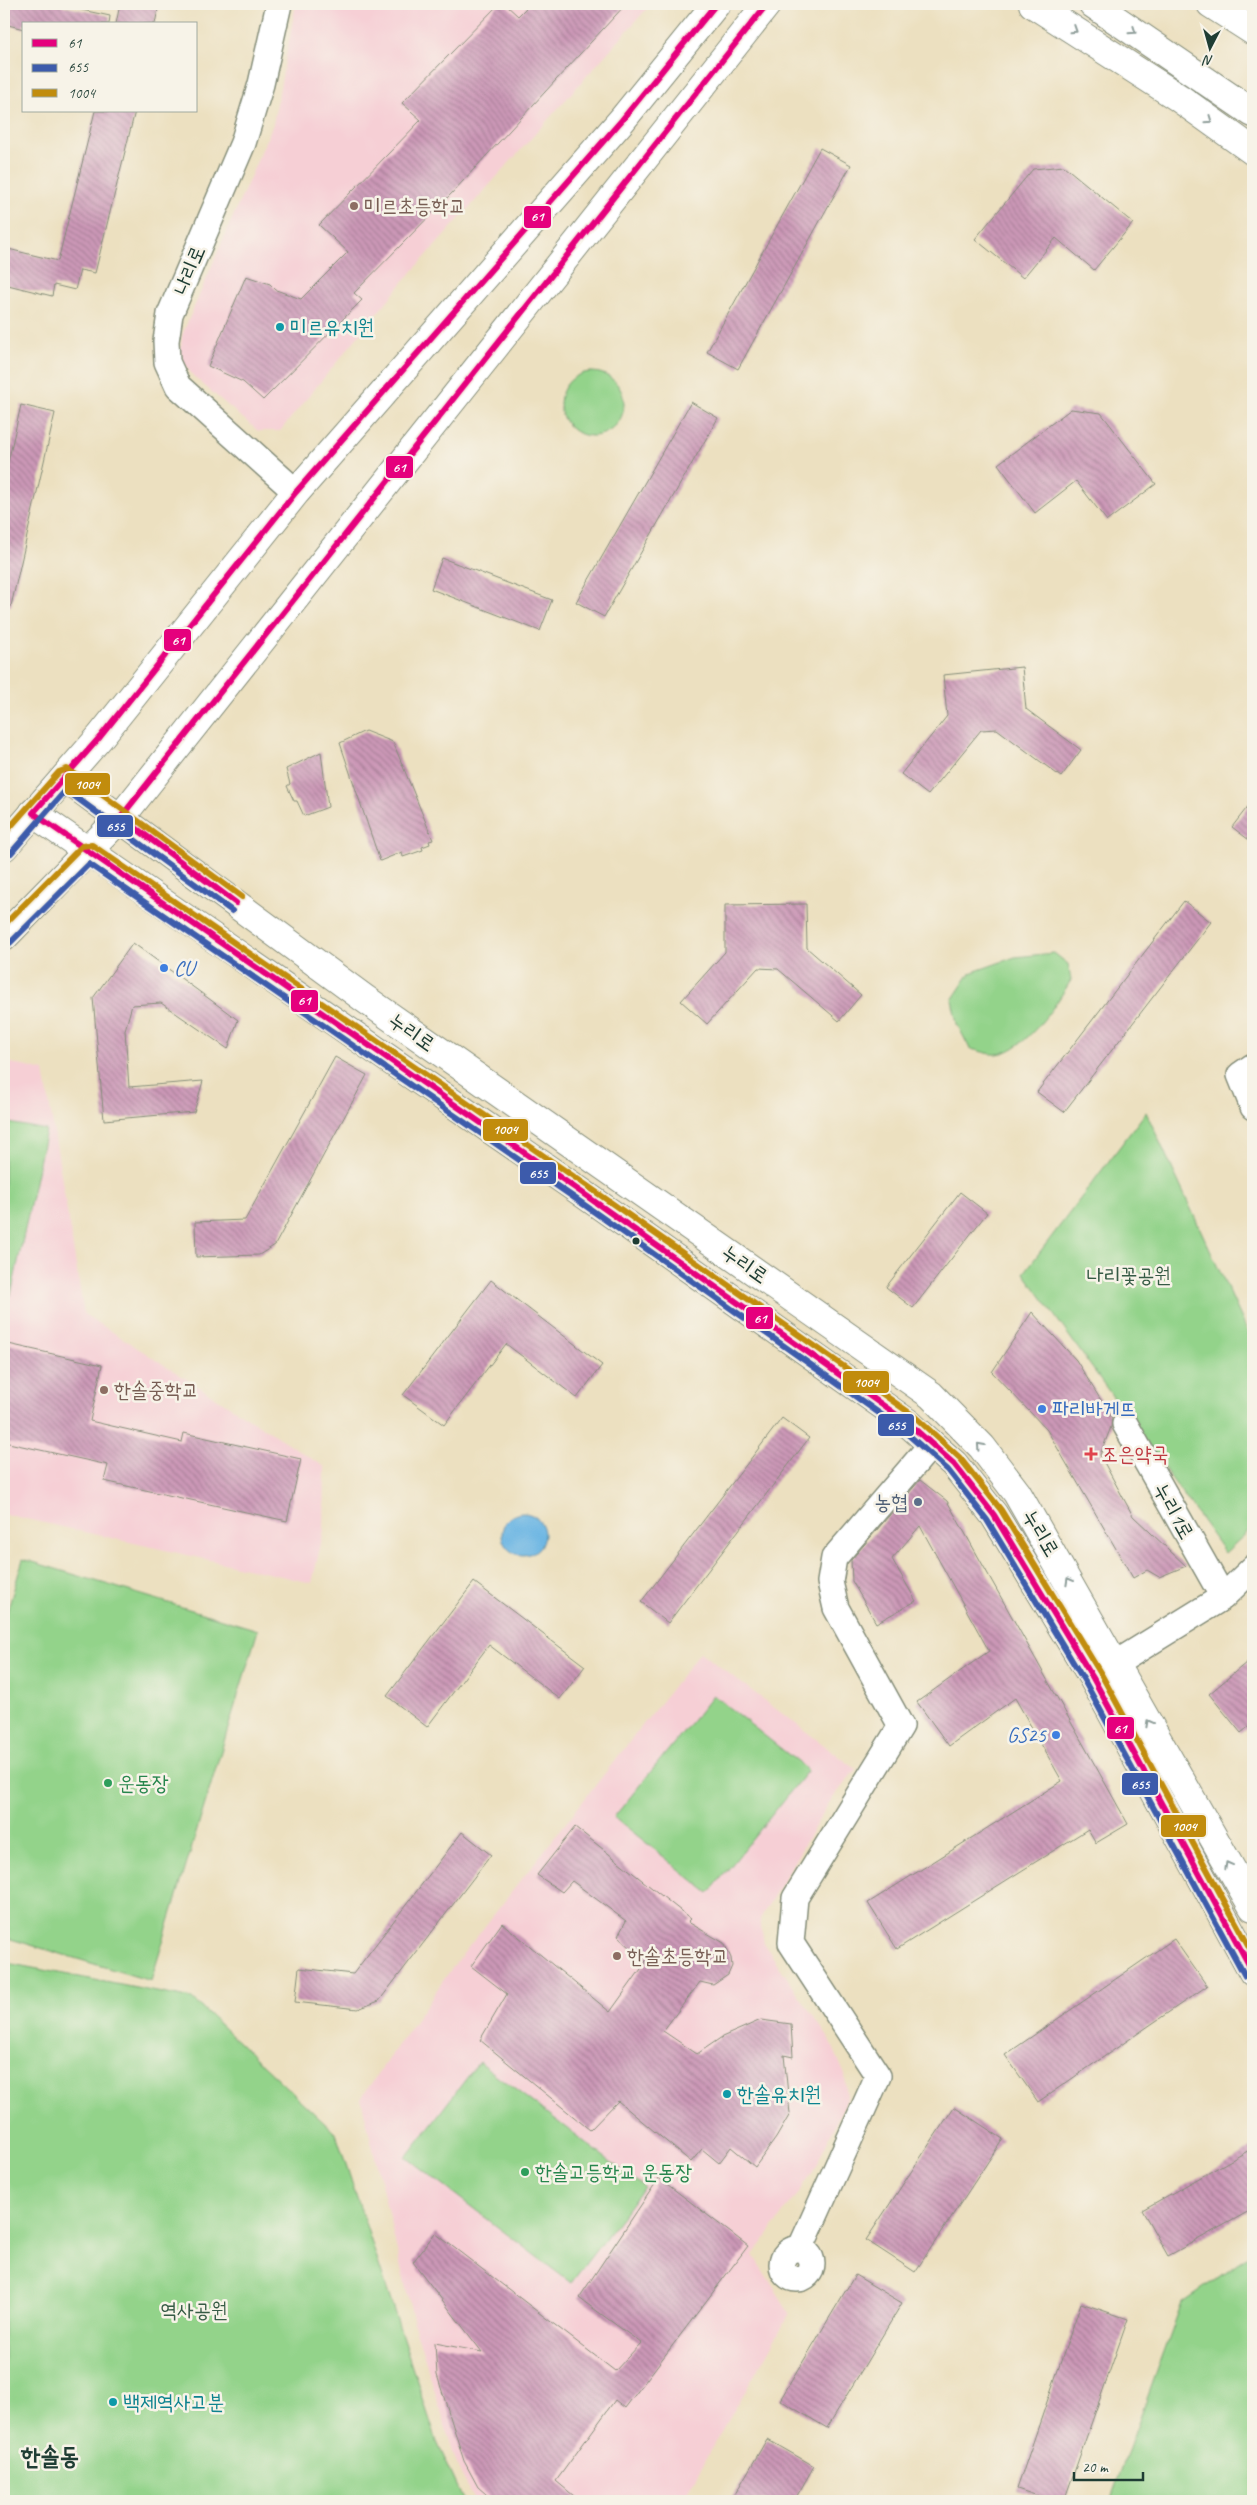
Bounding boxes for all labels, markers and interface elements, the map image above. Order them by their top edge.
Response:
legend [22,22,198,112]
north arrow [1184,22,1234,72]
one-way arrow [1069,24,1078,34]
one-way arrow [1127,25,1137,34]
text: 61 [68,34,83,53]
text: N [1201,51,1214,69]
text: 655 [68,58,90,77]
text: 1004 [68,84,96,103]
one-way arrow [1204,114,1213,123]
place label: 미르초등학교 [364,193,465,219]
marker: 미르초등학교 [348,200,360,212]
line badge: 61 [523,205,552,229]
text: 61 [531,208,545,225]
street label: 나리로 [167,242,211,298]
place label: 미르유치원 [290,314,375,340]
marker: 미르유치원 [274,321,286,333]
line badge: 61 [385,455,414,479]
text: 61 [393,459,407,476]
line badge: 61 [163,628,192,652]
text: 61 [172,632,186,649]
line badge: 1004 [64,772,111,796]
text: 1004 [74,776,101,793]
line badge: 655 [96,814,134,838]
text: 655 [106,818,126,835]
place label: CU [174,955,198,981]
marker: CU [158,962,170,974]
line badge: 61 [290,989,319,1013]
text: 61 [298,992,312,1009]
street label: 누리로 [384,1007,440,1057]
line badge: 1004 [482,1118,529,1142]
text: 1004 [492,1121,519,1138]
line badge: 655 [519,1161,557,1185]
text: 655 [529,1165,549,1182]
unlabelled marker [631,1236,641,1246]
street label: 누리로 [717,1239,773,1289]
park label: 나리꽃공원 [1087,1262,1171,1288]
line badge: 61 [745,1306,774,1330]
text: 61 [754,1310,768,1327]
line badge: 1004 [842,1370,890,1394]
text: 1004 [853,1374,880,1391]
place label: 한솔중학교 [114,1377,199,1403]
marker: 한솔중학교 [98,1384,110,1396]
place label: 파리바게뜨 [1052,1396,1137,1422]
marker: 파리바게뜨 [1036,1403,1048,1415]
line badge: 655 [877,1413,915,1437]
text: 655 [887,1417,907,1434]
place label: 조은약국 [1101,1441,1169,1467]
one-way arrow [977,1442,986,1451]
marker: 조은약국 [1085,1448,1097,1460]
street label: 누리1로 [1148,1478,1200,1544]
place label: 농협 [874,1489,908,1515]
marker: 농협 [912,1496,924,1508]
street label: 누리로 [1017,1505,1065,1561]
one-way arrow [1065,1578,1075,1587]
line badge: 61 [1106,1716,1135,1740]
one-way arrow [1145,1719,1155,1728]
text: 61 [1114,1720,1128,1737]
place label: GS25 [1007,1722,1048,1748]
marker: GS25 [1050,1729,1062,1741]
place label: 운동장 [118,1770,169,1796]
line badge: 655 [1121,1772,1159,1796]
text: 655 [1131,1776,1151,1793]
marker: 운동장 [102,1777,114,1789]
line badge: 1004 [1160,1814,1207,1838]
text: 1004 [1171,1818,1198,1835]
one-way arrow [1225,1861,1235,1870]
place label: 한솔초등학교 [627,1943,728,1969]
marker: 한솔초등학교 [611,1950,623,1962]
place label: 한솔유치원 [737,2081,822,2107]
marker: 한솔유치원 [721,2088,733,2100]
place label: 한솔고등학교 운동장 [535,2159,692,2185]
marker: 한솔고등학교 운동장 [519,2166,531,2178]
park label: 역사공원 [160,2297,228,2323]
place label: 백제역사고분 [123,2389,224,2415]
marker: 백제역사고분 [107,2396,119,2408]
district label: 한솔동 [20,2441,79,2471]
scale bar [1074,2450,1143,2482]
text: 20 m [1082,2458,1109,2477]

